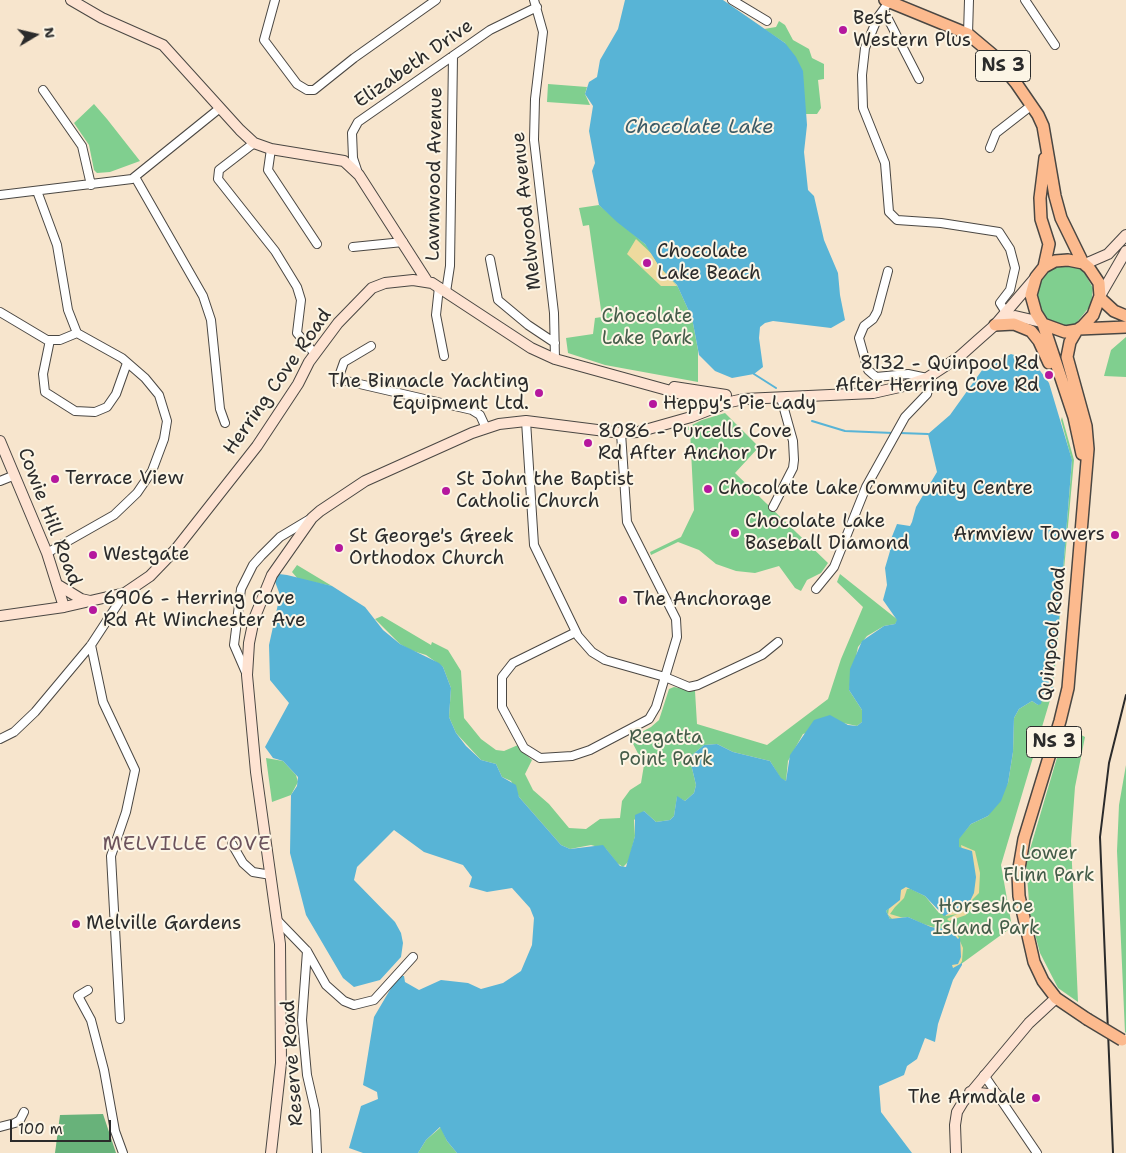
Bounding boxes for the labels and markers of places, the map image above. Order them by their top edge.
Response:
place label: Best Western Plus [853,8,971,52]
marker: Best Western Plus [837,24,849,36]
place label: Chocolate Lake Beach [657,241,761,285]
marker: Chocolate Lake Beach [641,257,653,269]
place label: 8132 - Quinpool Rd After Herring Cove Rd [835,353,1039,397]
marker: 8132 - Quinpool Rd After Herring Cove Rd [1043,369,1055,381]
place label: The Binnacle Yachting Equipment Ltd. [328,371,529,415]
marker: The Binnacle Yachting Equipment Ltd. [533,387,545,399]
place label: Heppy's Pie Lady [663,393,816,415]
marker: Heppy's Pie Lady [647,398,659,410]
place label: 8086 - Purcells Cove Rd After Anchor Dr [598,421,792,465]
marker: 8086 - Purcells Cove Rd After Anchor Dr [582,437,594,449]
place label: Terrace View [65,468,184,490]
place label: St John the Baptist Catholic Church [456,469,634,513]
marker: Terrace View [49,473,61,485]
place label: Chocolate Lake Community Centre [718,478,1033,500]
marker: Chocolate Lake Community Centre [702,483,714,495]
marker: St John the Baptist Catholic Church [440,485,452,497]
place label: Chocolate Lake Baseball Diamond [745,511,909,555]
place label: Armview Towers [953,524,1105,546]
place label: St George's Greek Orthodox Church [349,526,514,570]
marker: Chocolate Lake Baseball Diamond [729,527,741,539]
marker: Armview Towers [1109,529,1121,541]
marker: St George's Greek Orthodox Church [333,542,345,554]
place label: Westgate [103,544,189,566]
marker: Westgate [87,549,99,561]
place label: 6906 - Herring Cove Rd At Winchester Ave [103,588,306,632]
place label: The Anchorage [633,589,772,611]
marker: The Anchorage [617,594,629,606]
marker: 6906 - Herring Cove Rd At Winchester Ave [87,604,99,616]
place label: Melville Gardens [86,913,241,935]
marker: Melville Gardens [70,918,82,930]
place label: The Armdale [908,1087,1026,1109]
marker: The Armdale [1030,1092,1042,1104]

